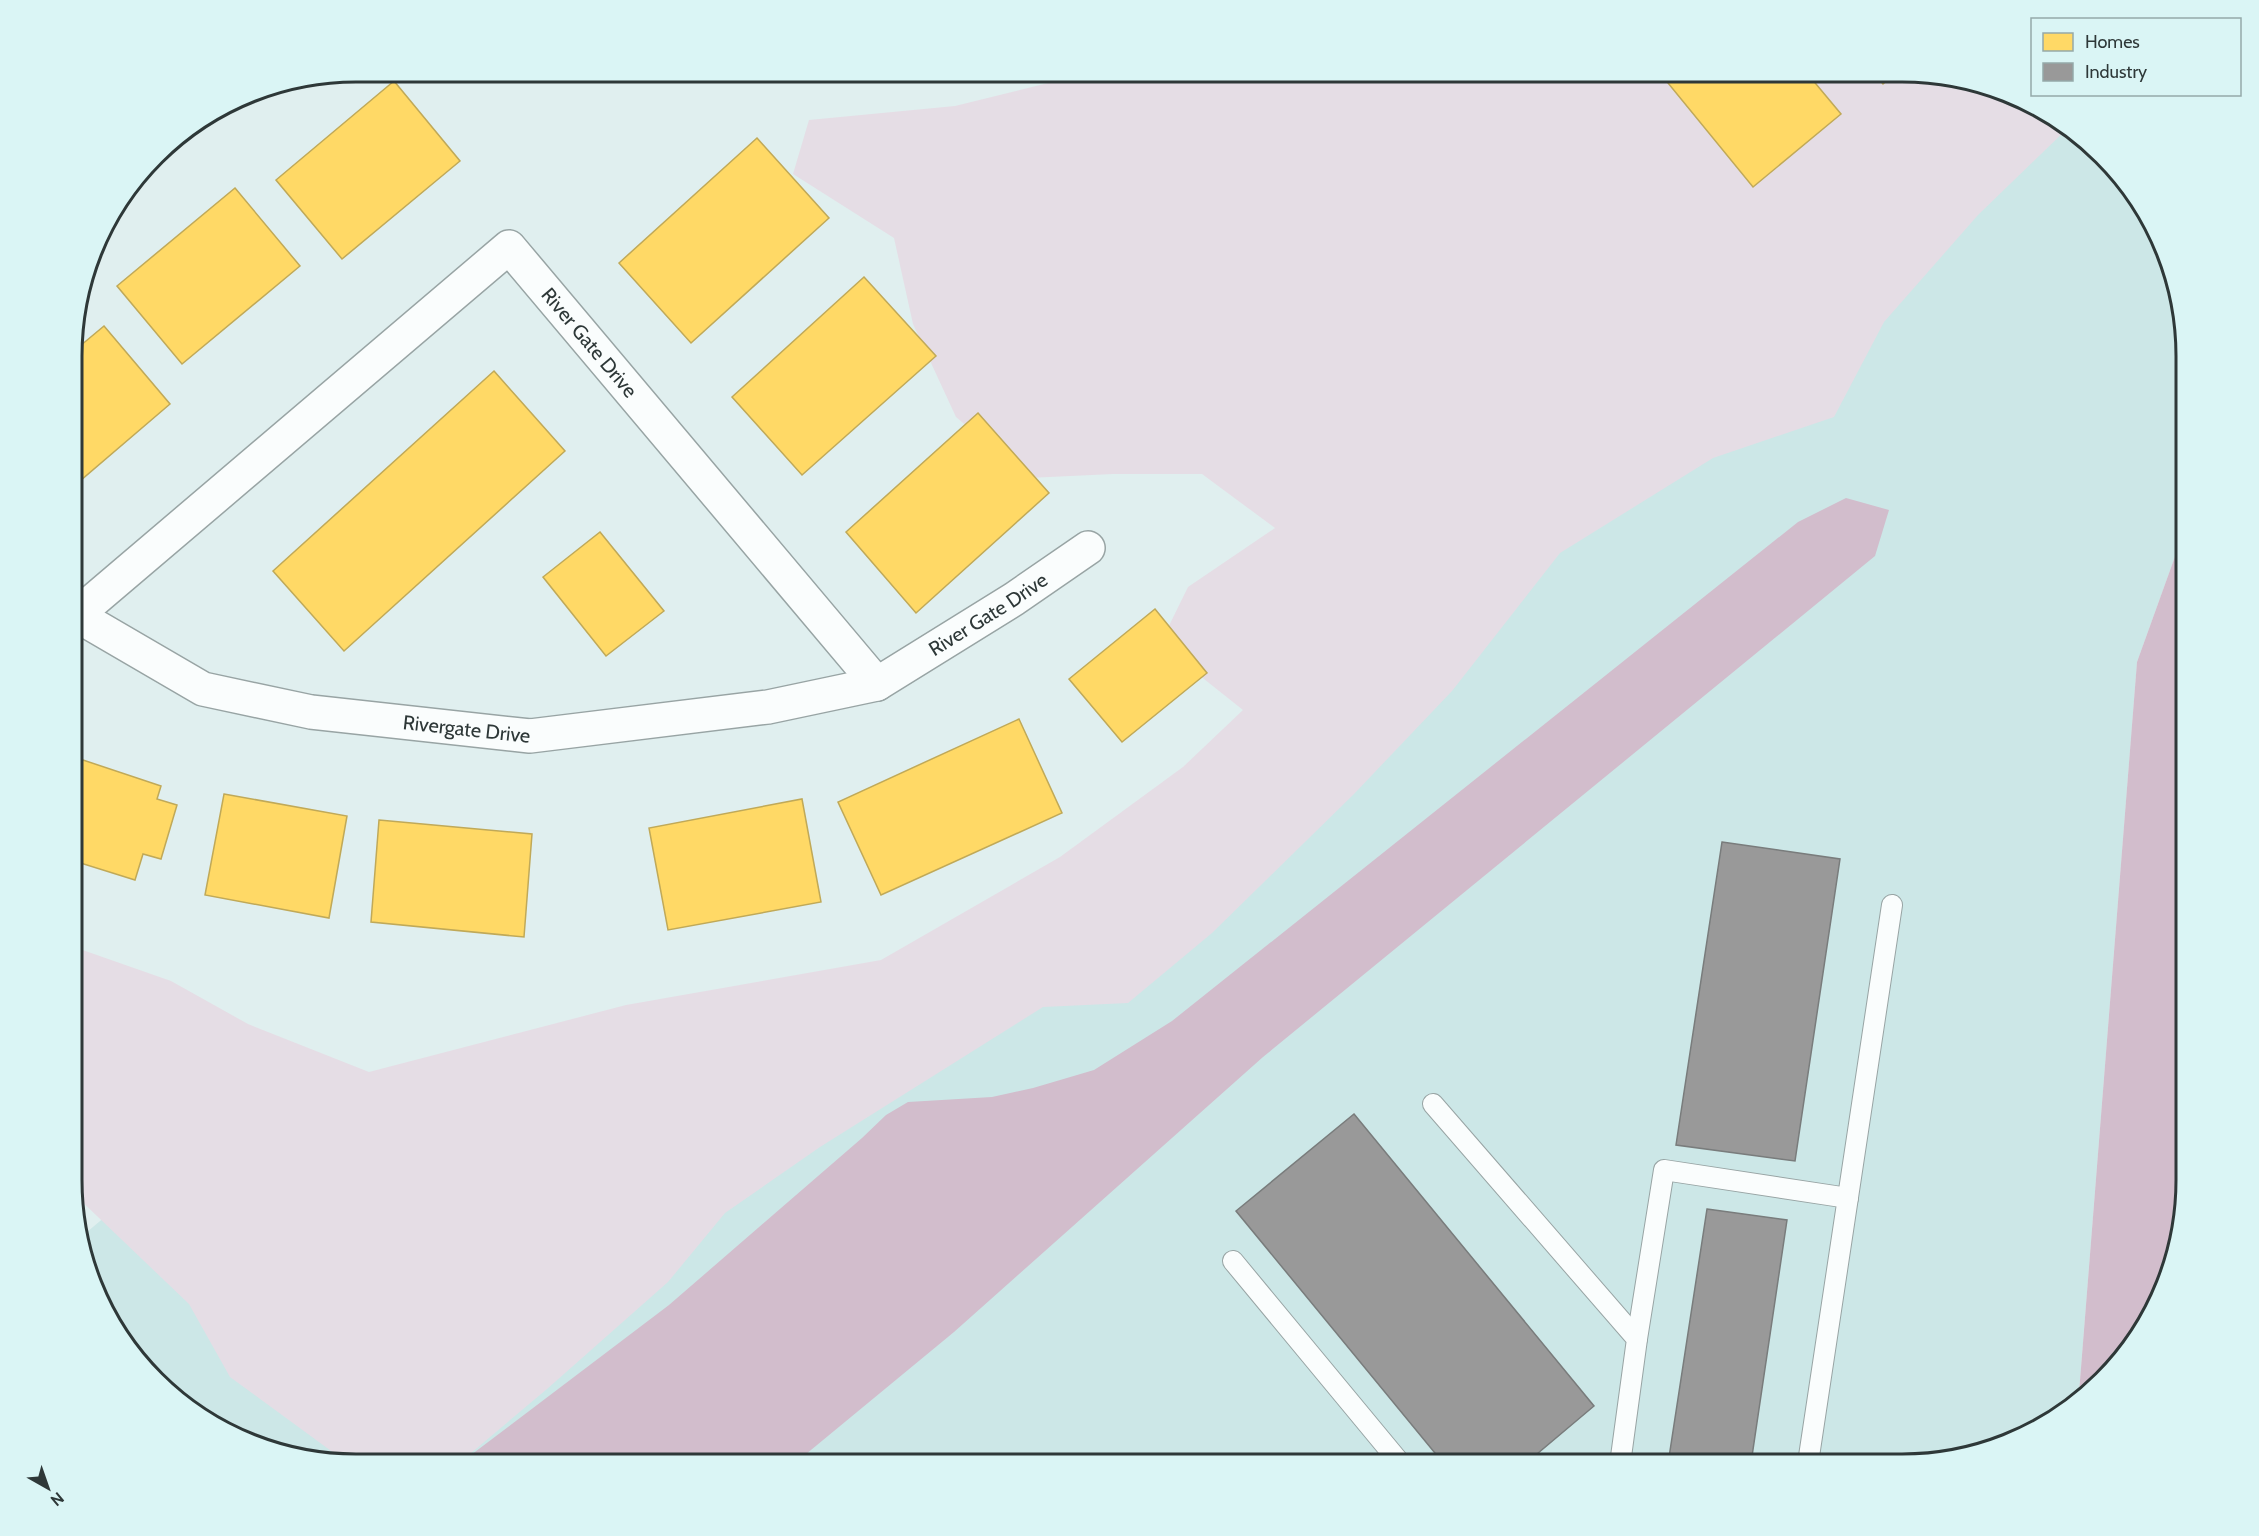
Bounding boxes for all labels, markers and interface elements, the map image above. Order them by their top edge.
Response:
legend [2031,18,2241,96]
text: Homes [2085,31,2140,53]
text: Industry [2085,61,2147,83]
street label: River Gate Drive [536,283,642,402]
street label: River Gate Drive [924,568,1052,661]
street label: Rivergate Drive [402,710,532,748]
north arrow [18,1458,78,1518]
text: N [47,1488,68,1510]

